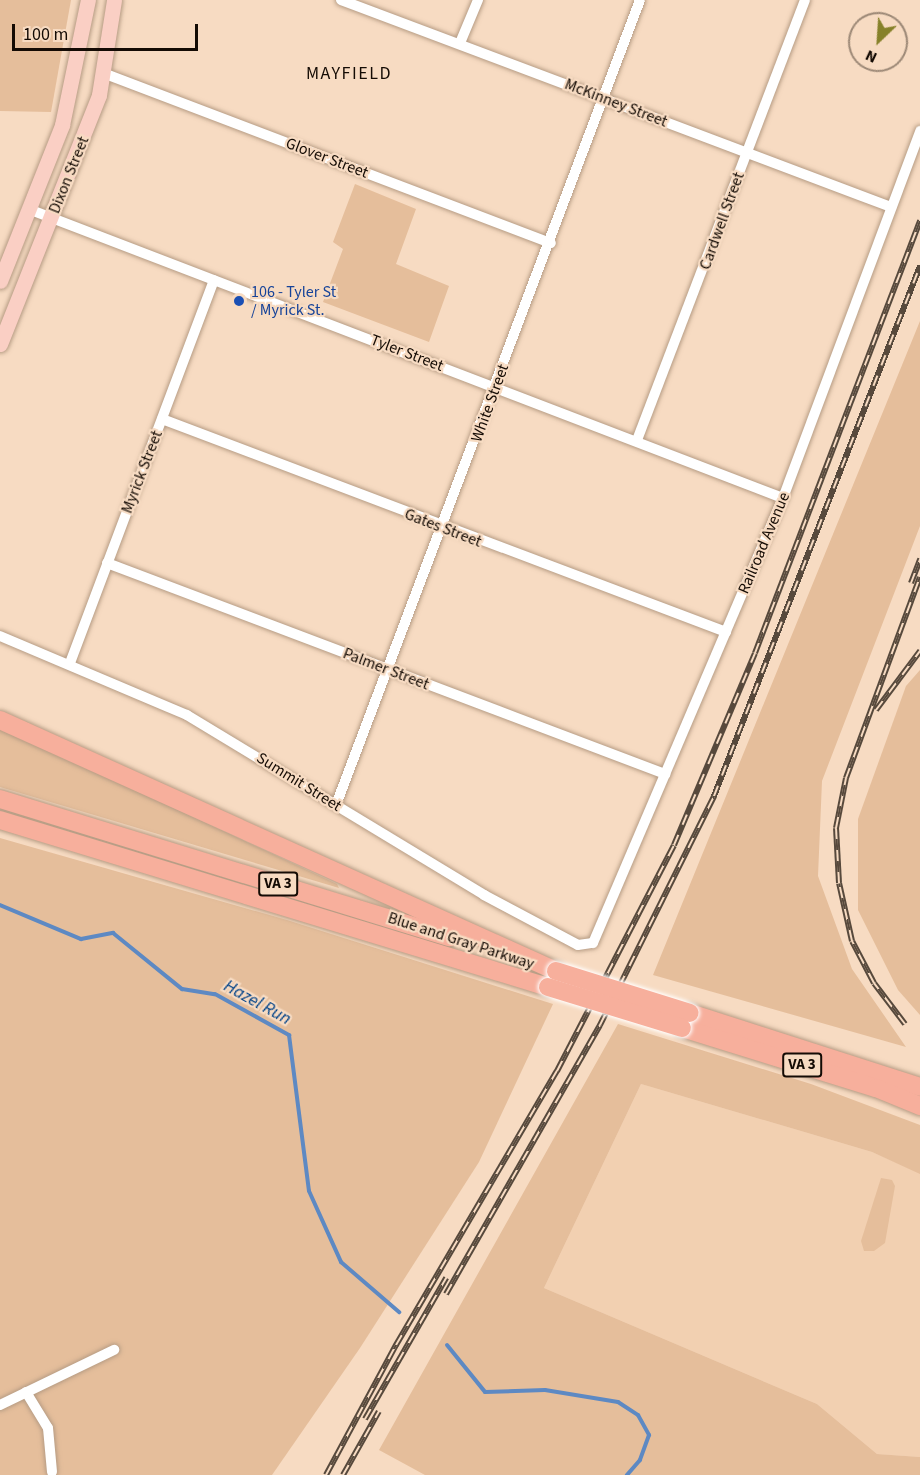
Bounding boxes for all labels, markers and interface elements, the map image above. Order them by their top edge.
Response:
scale bar [15,12,201,50]
north arrow [848,12,908,72]
text: 100 m [23,22,68,47]
text: N [862,44,881,69]
district label: MAYFIELD [306,63,392,85]
street label: McKinney Street [562,75,670,131]
street label: Glover Street [283,133,371,183]
street label: Dixon Street [45,134,93,216]
street label: Cardwell Street [695,170,749,272]
place label: 106 - Tyler St / Myrick St. [251,282,336,320]
marker: 106 - Tyler St / Myrick St. [232,294,246,308]
street label: Tyler Street [368,330,446,376]
street label: White Street [467,361,513,445]
street label: Myrick Street [117,428,167,516]
street label: Railroad Avenue [734,489,794,597]
street label: Gates Street [402,505,484,551]
street label: Palmer Street [340,644,432,694]
street label: Summit Street [253,748,345,816]
road number: VA 3 [257,872,299,896]
street label: Blue and Gray Parkway [385,908,537,974]
water label: Hazel Run [220,976,294,1030]
road number: VA 3 [781,1053,823,1077]

